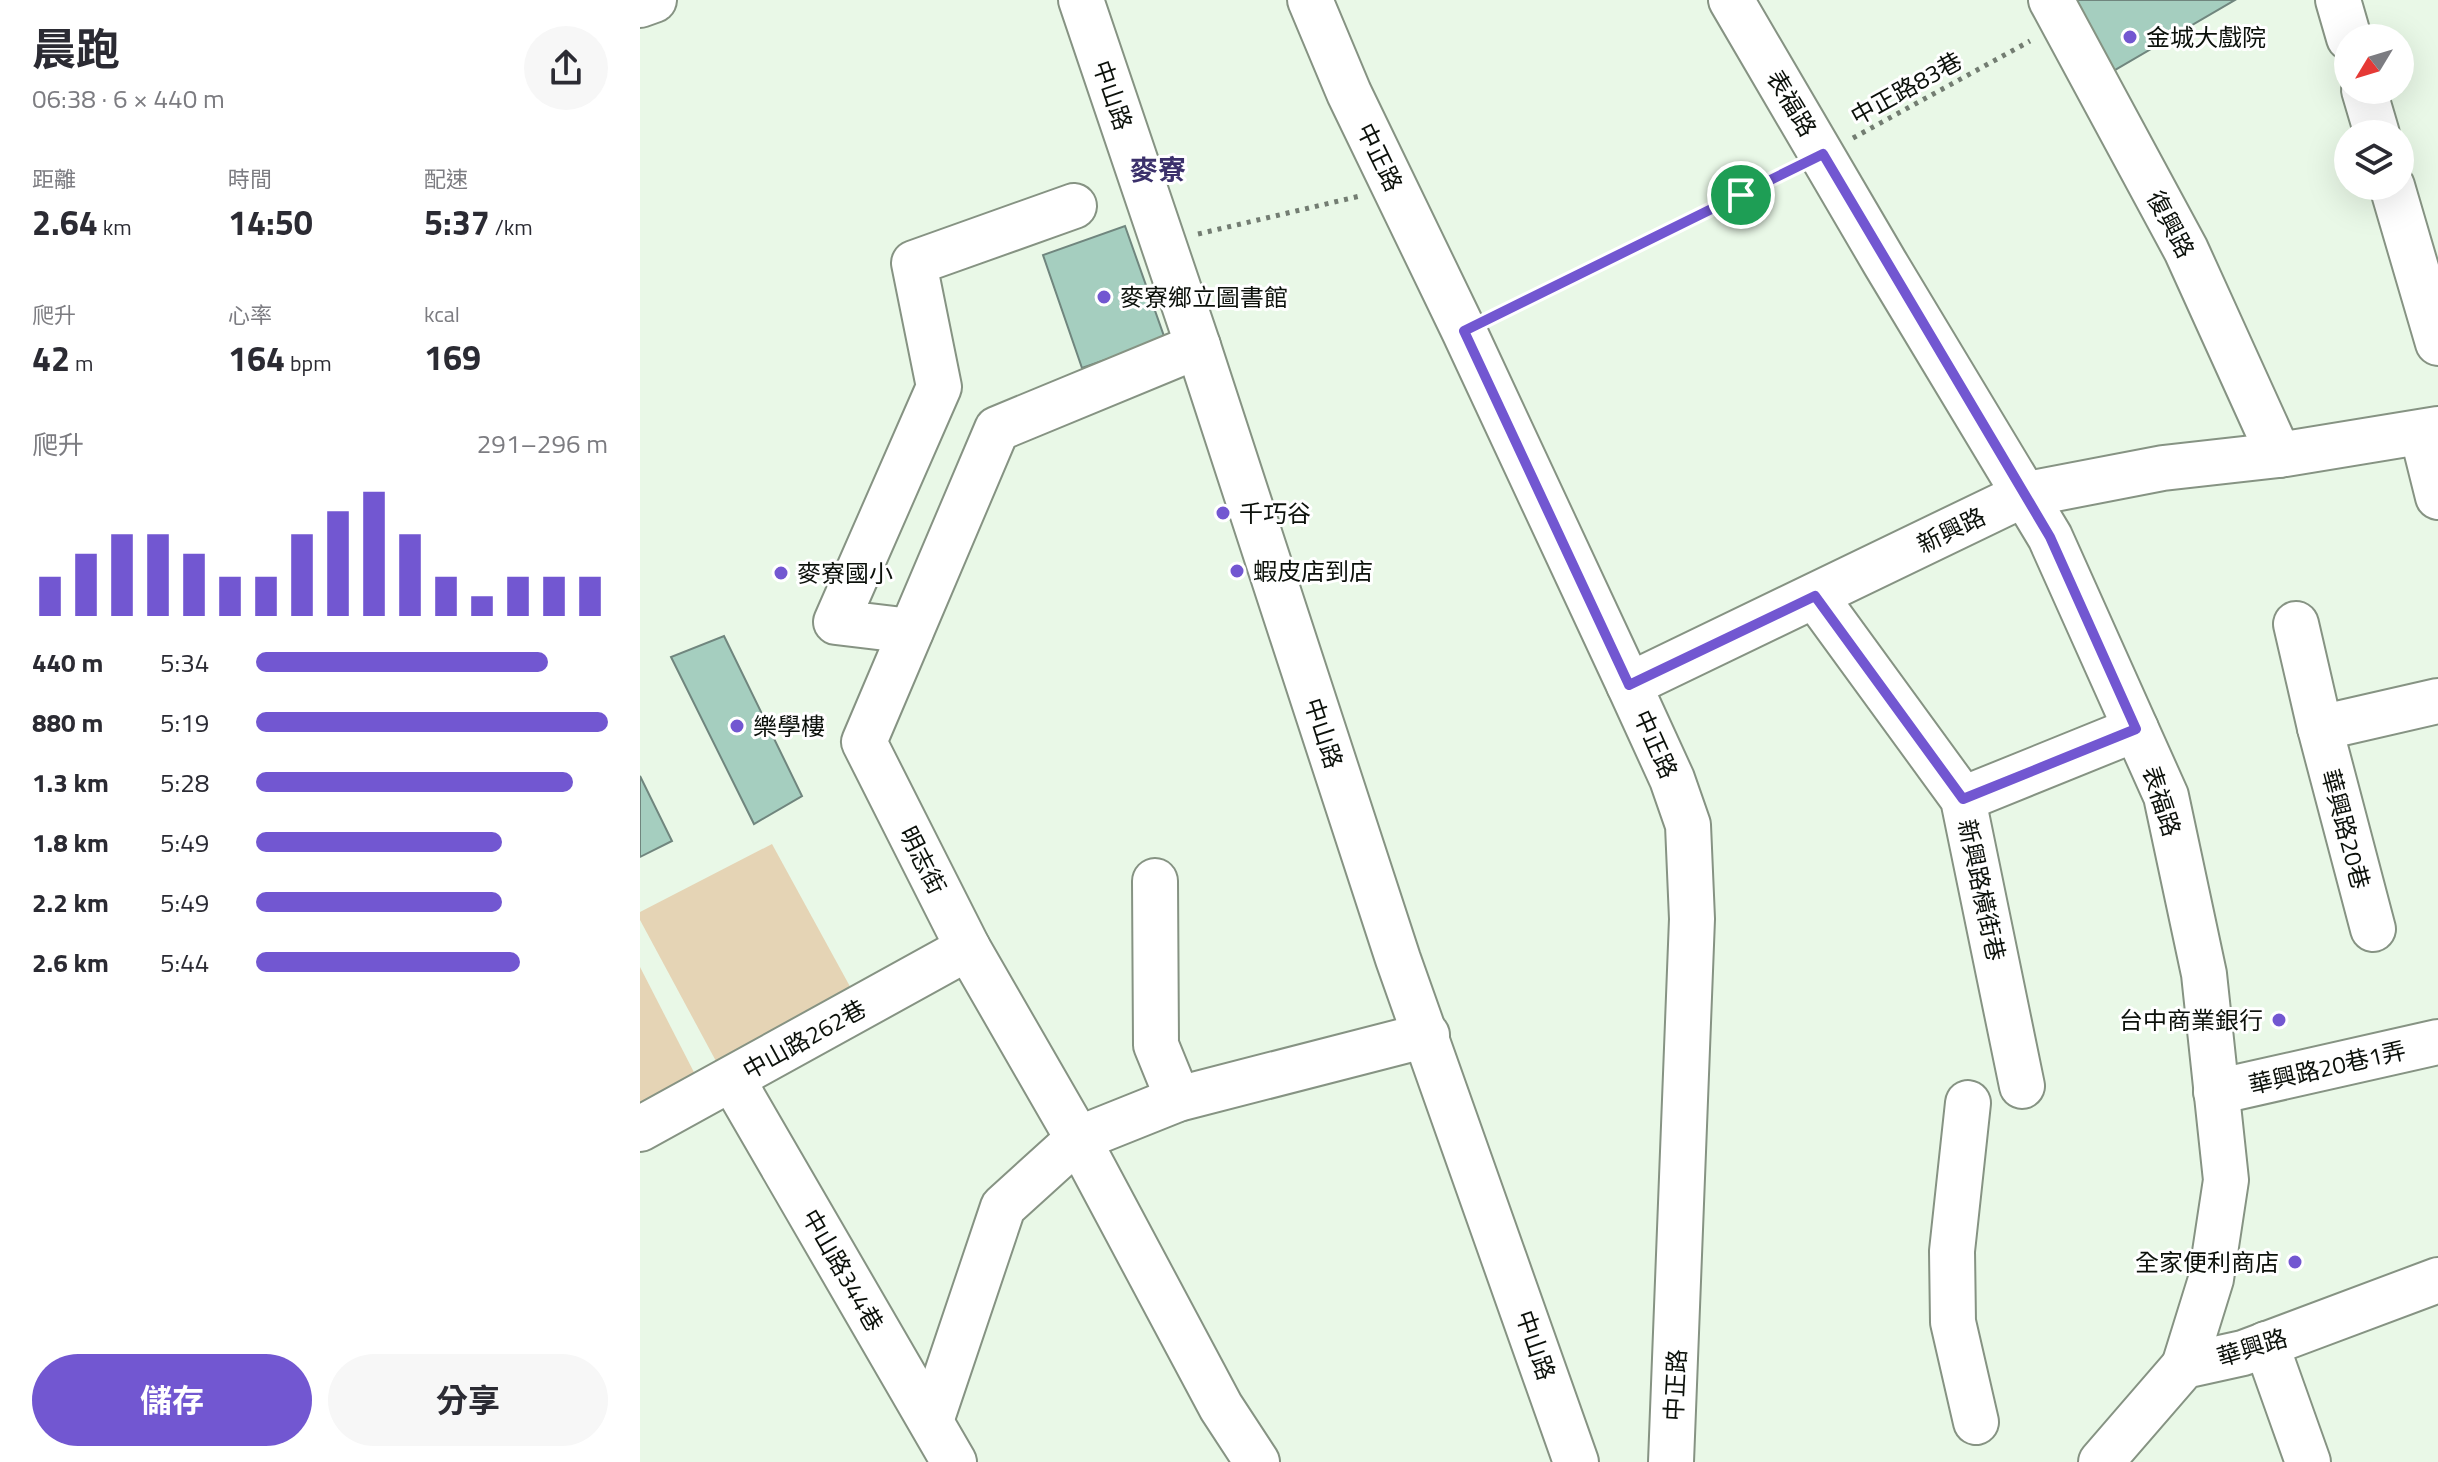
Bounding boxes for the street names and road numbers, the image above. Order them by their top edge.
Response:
street label: 中正路83巷 [1844,42,1968,134]
street label: 中山路 [1084,55,1142,135]
street label: 表福路 [1758,63,1826,143]
street label: 中正路 [1348,117,1412,197]
street label: 復興路 [2138,184,2204,264]
street label: 新興路 [1911,498,1991,562]
street label: 中山路 [1296,693,1352,773]
street label: 中正路 [1625,704,1687,784]
street label: 表福路 [2134,761,2190,841]
street label: 華興路20巷 [2313,765,2379,893]
street label: 新興路橫街巷 [1949,816,2015,964]
street label: 明志街 [891,820,955,900]
street label: 中山路262巷 [736,990,872,1088]
street label: 華興路20巷1弄 [2245,1031,2409,1103]
street label: 中山路344巷 [793,1202,893,1338]
street label: 中山路 [1507,1305,1565,1385]
street label: 華興路 [2212,1319,2292,1375]
street label: 中正路 [1655,1348,1695,1422]

